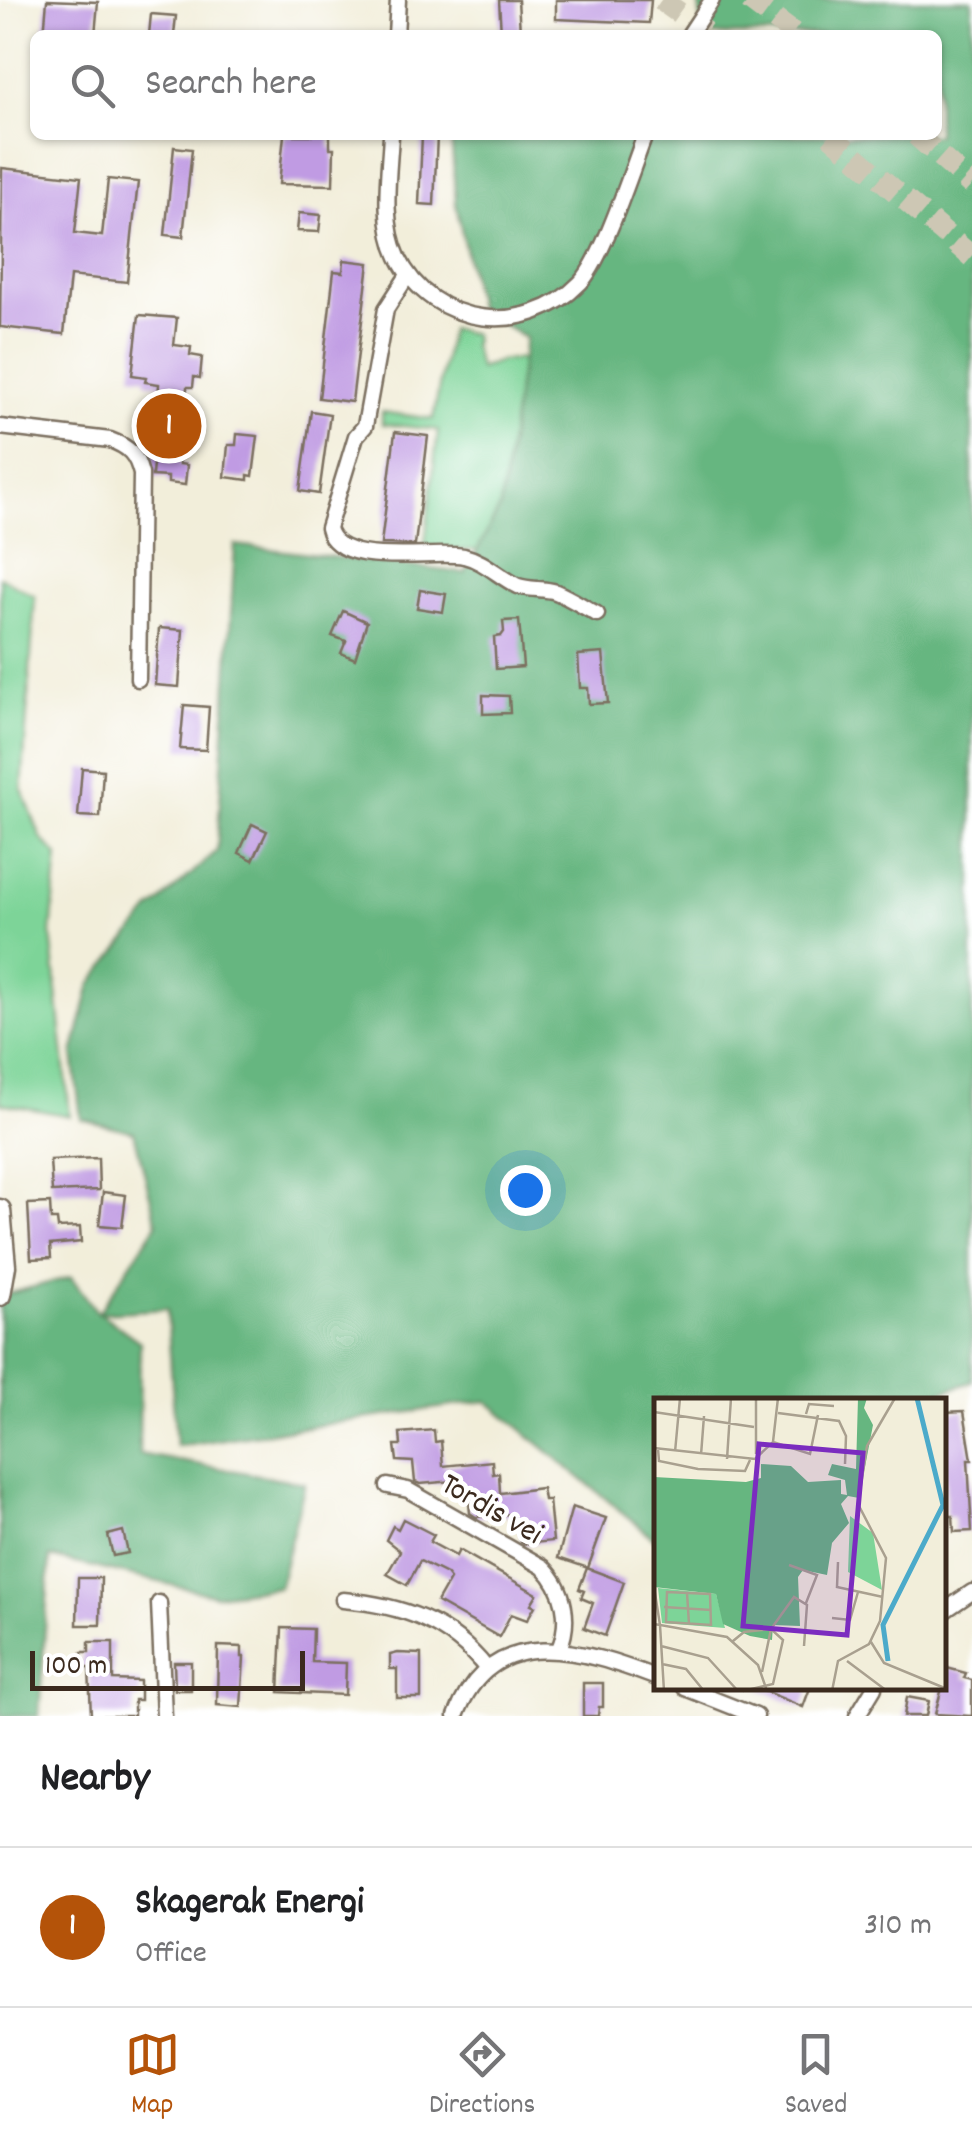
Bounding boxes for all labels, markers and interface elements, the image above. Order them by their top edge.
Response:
search box [30,30,942,140]
icon: search [65,58,120,113]
text: Search here [145,58,317,113]
pin: 1 [136,388,202,464]
your location [500,1165,551,1216]
inset map [654,1398,947,1691]
street label: Tordis vei [431,1464,550,1559]
scale bar [30,1646,305,1690]
text: 100 m [45,1648,107,1688]
text: Nearby [40,1751,150,1811]
text: Skagerak Energi [135,1877,364,1932]
text: 1 [69,1904,76,1950]
text: 310 m [864,1904,932,1950]
text: Office [135,1932,207,1978]
tab: Map [125,2027,180,2127]
tab: Directions [429,2027,535,2127]
tab: Saved [785,2027,847,2127]

